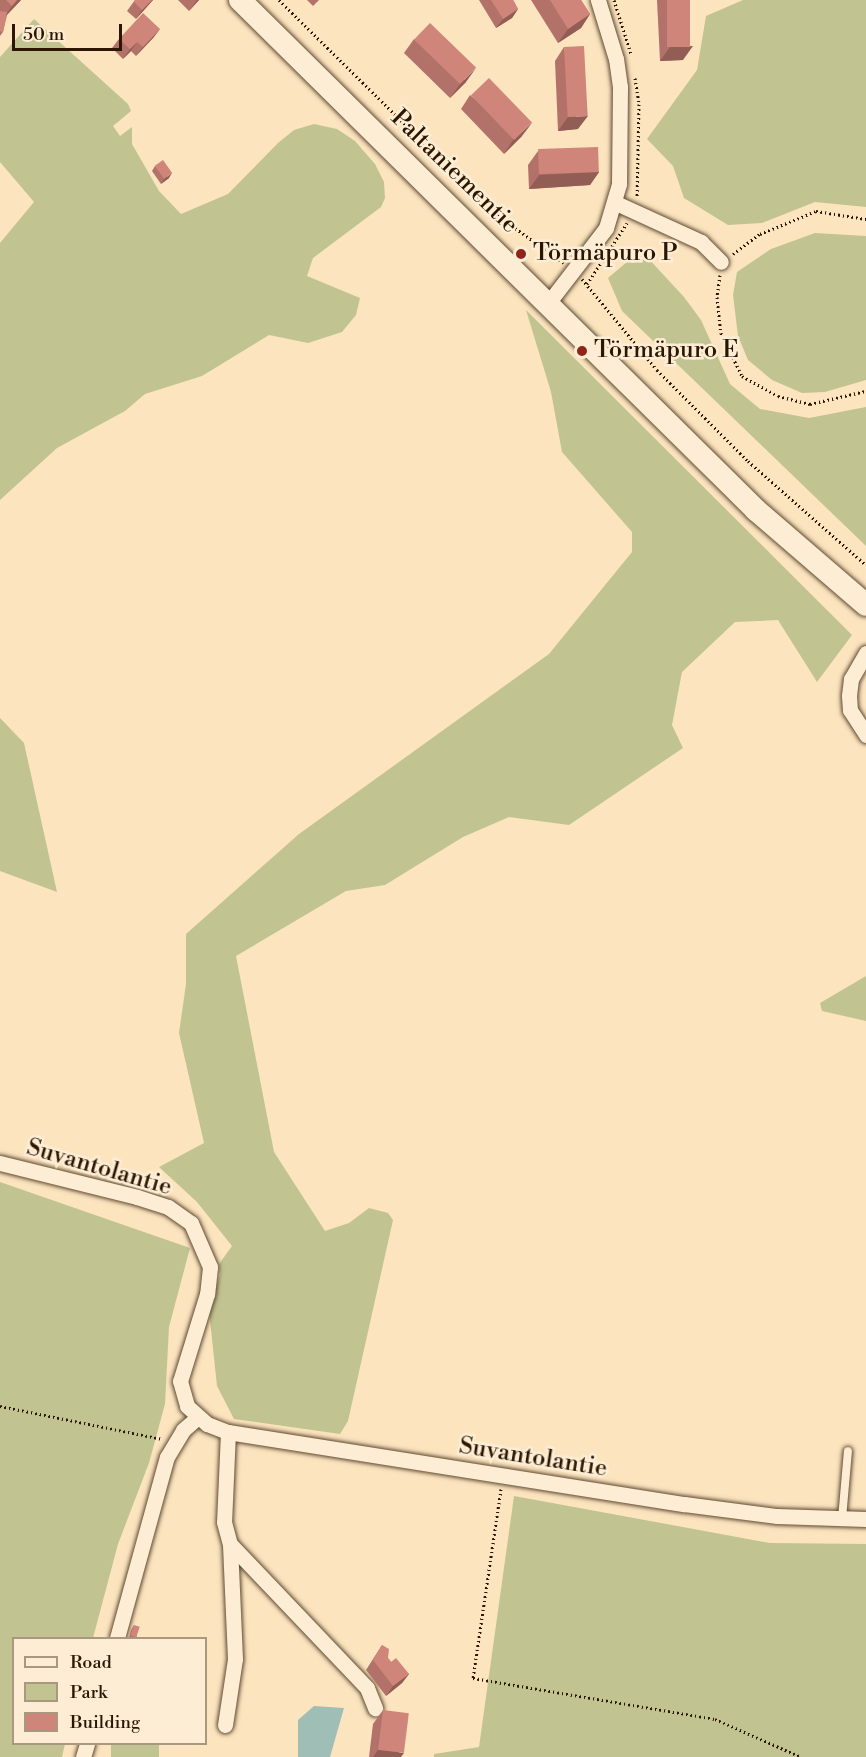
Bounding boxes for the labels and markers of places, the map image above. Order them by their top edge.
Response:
place label: Törmäpuro P [533,240,678,268]
marker: Törmäpuro P [514,247,528,261]
place label: Törmäpuro E [594,337,739,365]
marker: Törmäpuro E [575,344,589,358]

